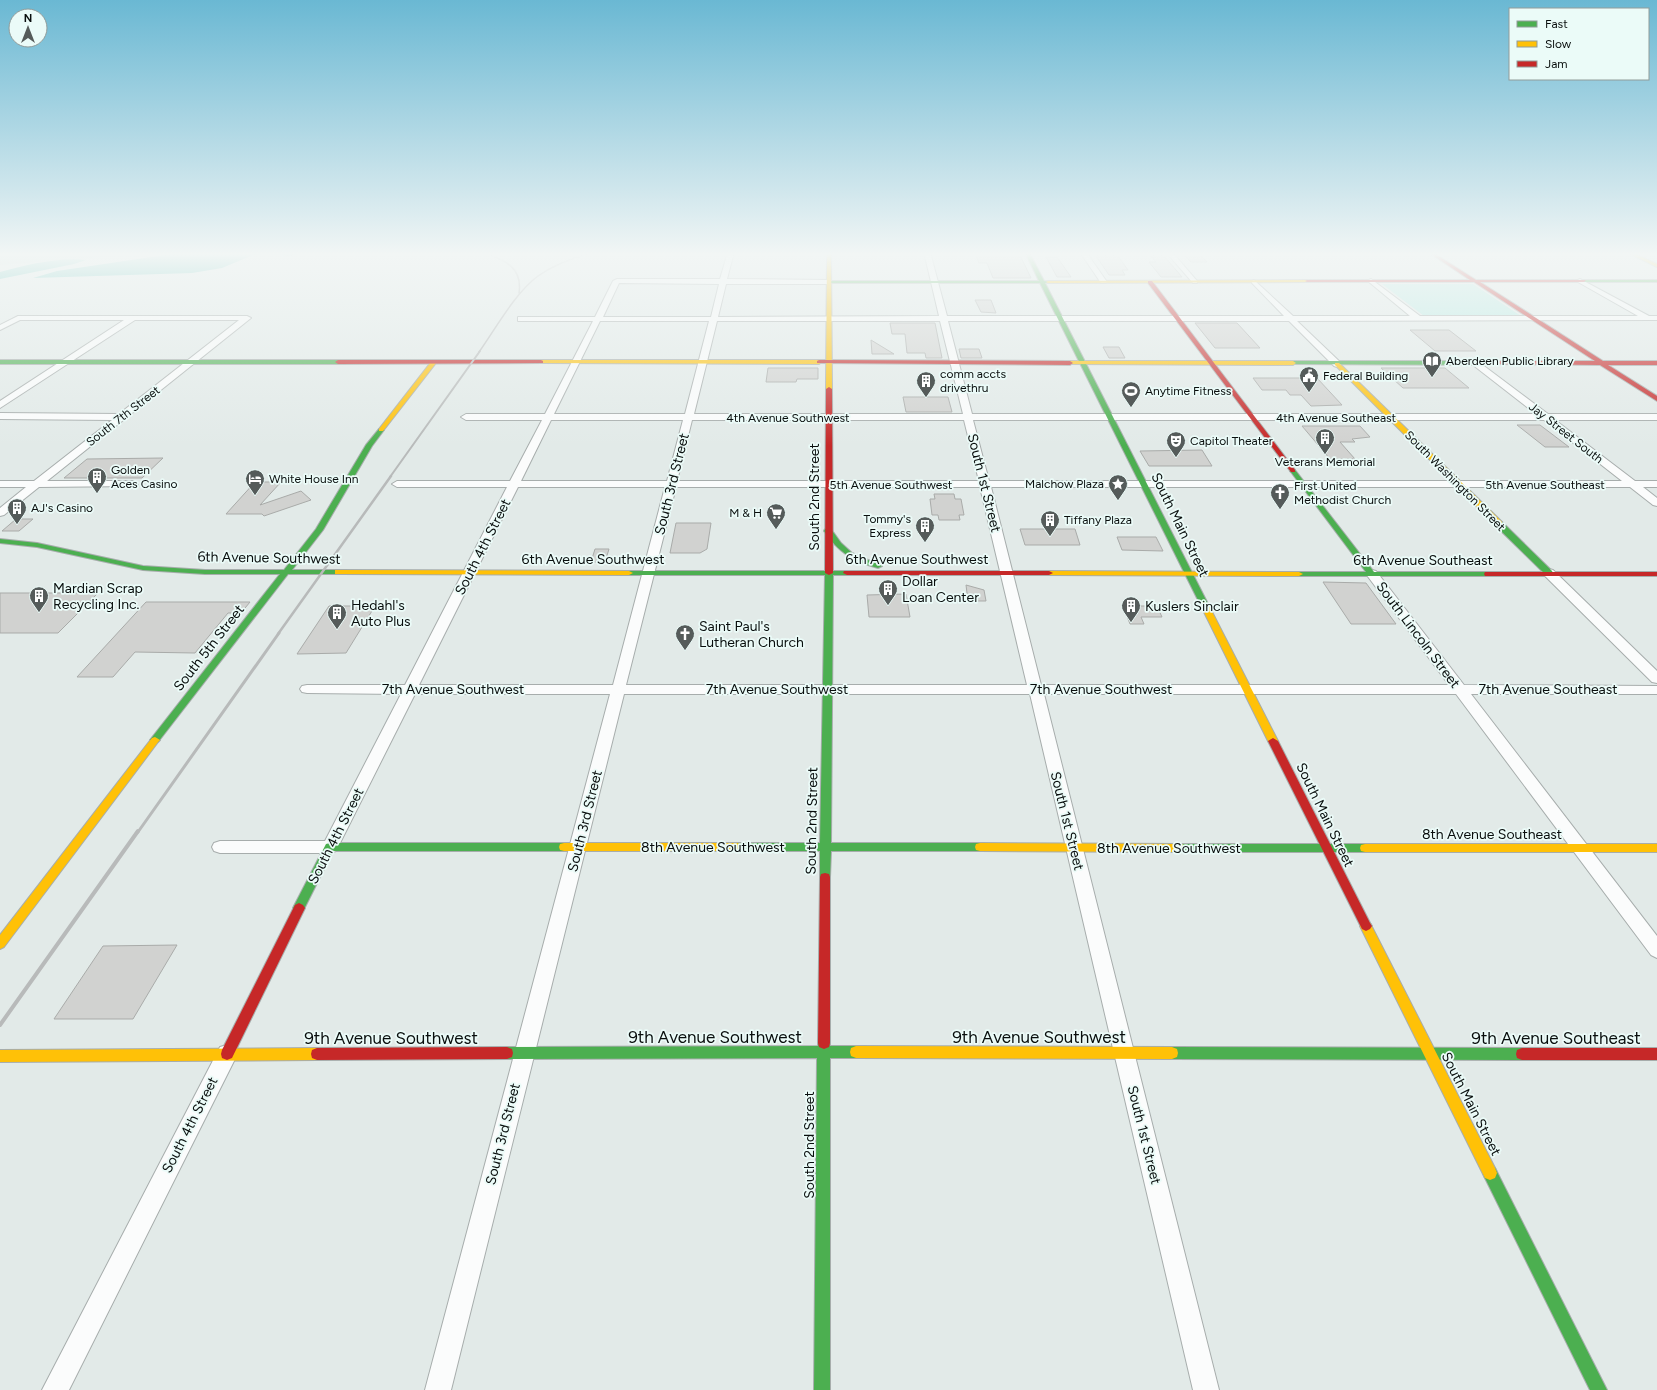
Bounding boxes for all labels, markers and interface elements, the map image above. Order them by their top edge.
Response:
north arrow [8,8,48,48]
legend [1509,8,1649,80]
text: N [24,12,32,25]
text: Fast [1545,17,1568,31]
text: Slow [1545,37,1572,51]
text: Jam [1545,57,1568,71]
library icon: Aberdeen Public Library [1421,350,1443,378]
place label: Aberdeen Public Library [1446,354,1574,368]
public building icon: Federal Building [1298,365,1320,393]
place label: comm accts drivethru [940,367,1006,395]
place label: Federal Building [1323,369,1408,383]
building icon: comm accts drivethru [915,370,937,398]
sports icon: Anytime Fitness [1120,380,1142,408]
street label: South 7th Street [83,383,163,449]
place label: Anytime Fitness [1145,384,1232,398]
street label: Jay Street South [1526,400,1606,467]
street label: 4th Avenue Southwest [726,411,850,425]
street label: 4th Avenue Southeast [1276,411,1397,425]
building icon: Veterans Memorial [1314,427,1336,455]
street label: South Washington Street [1402,428,1508,534]
theatre icon: Capitol Theater [1165,430,1187,458]
street label: South 3rd Street [651,431,693,537]
street label: South 1st Street [963,432,1005,534]
place label: Capitol Theater [1190,434,1273,448]
street label: South 2nd Street [806,443,823,551]
place label: Veterans Memorial [1275,455,1375,469]
place label: Golden Aces Casino [111,463,177,491]
building icon: Golden Aces Casino [86,466,108,494]
hotel icon: White House Inn [244,468,266,496]
street label: South Main Street [1147,470,1213,580]
place label: White House Inn [269,472,359,486]
place icon: Malchow Plaza [1107,473,1129,501]
place label: Malchow Plaza [1025,477,1104,491]
street label: 5th Avenue Southwest [830,478,953,492]
street label: 5th Avenue Southeast [1485,478,1605,492]
place label: First United Methodist Church [1294,479,1391,507]
church icon: First United Methodist Church [1269,482,1291,510]
street label: South 4th Street [451,496,515,598]
building icon: AJ's Casino [6,497,28,525]
place label: AJ's Casino [31,501,93,515]
supermarket icon: M & H [765,502,787,530]
place label: M & H [729,506,762,520]
building icon: Tiffany Plaza [1039,509,1061,537]
place label: Tommy's Express [864,512,911,540]
place label: Tiffany Plaza [1064,513,1132,527]
building icon: Tommy's Express [914,515,936,543]
street label: 6th Avenue Southwest [197,548,341,568]
street label: 6th Avenue Southwest [521,551,665,568]
street label: 6th Avenue Southwest [845,551,989,568]
street label: 6th Avenue Southeast [1353,552,1493,569]
place label: Dollar Loan Center [902,573,979,606]
building icon: Dollar Loan Center [877,578,899,606]
street label: South Lincoln Street [1372,578,1464,692]
place label: Mardian Scrap Recycling Inc. [53,580,143,613]
building icon: Mardian Scrap Recycling Inc. [28,585,50,613]
building icon: Kuslers Sinclair [1120,595,1142,623]
place label: Hedahl's Auto Plus [351,597,411,630]
place label: Kuslers Sinclair [1145,598,1239,615]
street label: South 5th Street [170,601,248,695]
building icon: Hedahl's Auto Plus [326,602,348,630]
place label: Saint Paul's Lutheran Church [699,618,804,651]
church icon: Saint Paul's Lutheran Church [674,623,696,651]
street label: 7th Avenue Southwest [382,681,524,698]
street label: 7th Avenue Southwest [706,681,848,698]
street label: 7th Avenue Southwest [1030,681,1172,698]
street label: 7th Avenue Southeast [1478,681,1618,698]
street label: South Main Street [1292,760,1358,870]
street label: South 2nd Street [803,767,821,875]
street label: South 3rd Street [564,768,606,874]
street label: South 1st Street [1046,770,1088,872]
street label: South 4th Street [304,785,368,887]
street label: 8th Avenue Southeast [1422,826,1562,843]
street label: 8th Avenue Southwest [641,839,785,856]
street label: 8th Avenue Southwest [1097,840,1241,857]
street label: 9th Avenue Southwest [628,1027,802,1047]
street label: 9th Avenue Southwest [952,1027,1126,1047]
street label: 9th Avenue Southwest [304,1028,478,1048]
street label: 9th Avenue Southeast [1471,1028,1641,1048]
street label: South Main Street [1438,1049,1504,1159]
street label: South 4th Street [158,1074,222,1176]
street label: South 3rd Street [482,1081,524,1187]
street label: South 1st Street [1123,1084,1165,1186]
street label: South 2nd Street [801,1091,818,1199]

